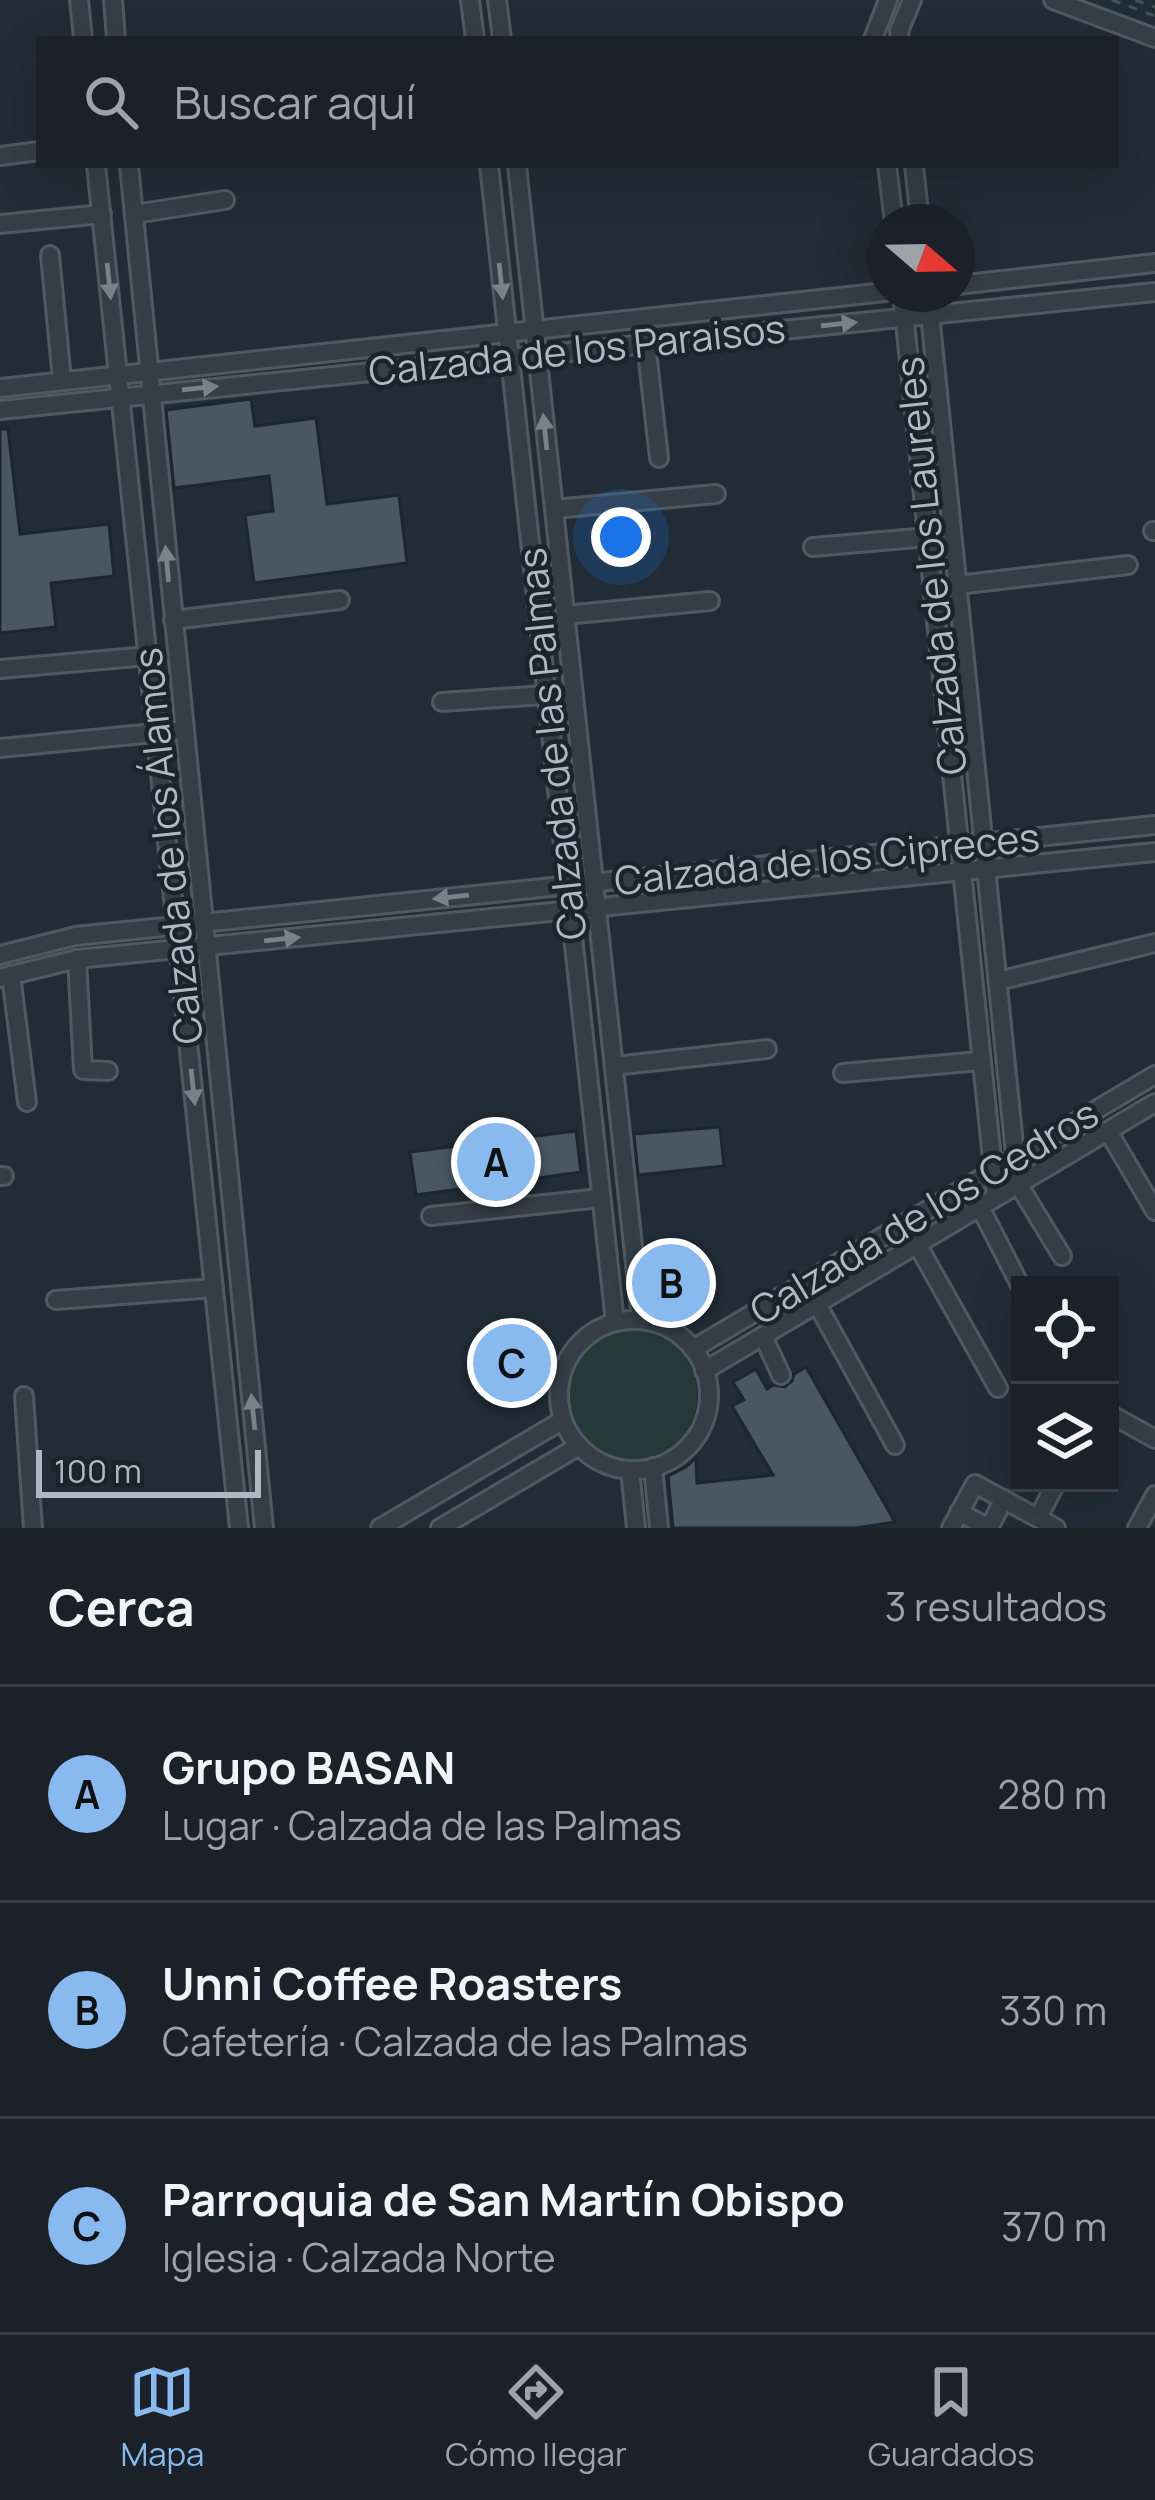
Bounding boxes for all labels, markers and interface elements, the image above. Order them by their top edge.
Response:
search box [36,36,1119,168]
icon: search [78,69,144,135]
text: Buscar aquí [174,71,416,133]
north arrow [867,204,975,312]
one-way arrow [100,263,119,300]
one-way arrow [492,263,511,300]
street label: Calzada de los Paraisos [366,300,788,398]
one-way arrow [820,314,858,333]
street label: Calzada de los Laureles [881,354,979,778]
one-way arrow [182,378,219,397]
one-way arrow [536,413,555,450]
your location [591,507,651,567]
one-way arrow [157,545,176,582]
street label: Calzada de las Palmas [504,545,598,943]
street label: Calzada de los Álamos [119,645,215,1047]
street label: Calzada de los Cipreces [612,809,1042,907]
one-way arrow [432,888,469,907]
one-way arrow [263,929,301,948]
one-way arrow [184,1069,203,1106]
street label: Calzada de los Cedros [739,1086,1108,1337]
pin: A [457,1117,535,1207]
pin: B [632,1238,710,1328]
map controls [1011,1276,1119,1492]
button: locate [1011,1276,1119,1384]
pin: C [473,1318,551,1408]
button: layers [1011,1384,1119,1492]
one-way arrow [243,1392,262,1430]
scale bar [36,1444,261,1497]
text: 100 m [54,1448,142,1493]
text: Cerca [48,1572,195,1641]
text: 3 resultados [885,1579,1107,1633]
text: Grupo BASAN [162,1736,455,1798]
text: A [74,1767,100,1821]
text: 280 m [997,1767,1107,1821]
text: Lugar · Calzada de las Palmas [162,1798,682,1852]
text: Unni Coffee Roasters [162,1952,622,2014]
text: B [75,1983,99,2037]
text: 330 m [999,1983,1107,2037]
text: Cafetería · Calzada de las Palmas [162,2014,748,2068]
text: Parroquia de San Martín Obispo [162,2168,845,2230]
text: C [73,2199,101,2253]
text: 370 m [1001,2199,1107,2253]
text: Iglesia · Calzada Norte [162,2230,556,2284]
tab: Mapa [120,2359,204,2476]
tab: Cómo llegar [445,2359,627,2476]
tab: Guardados [868,2359,1035,2476]

